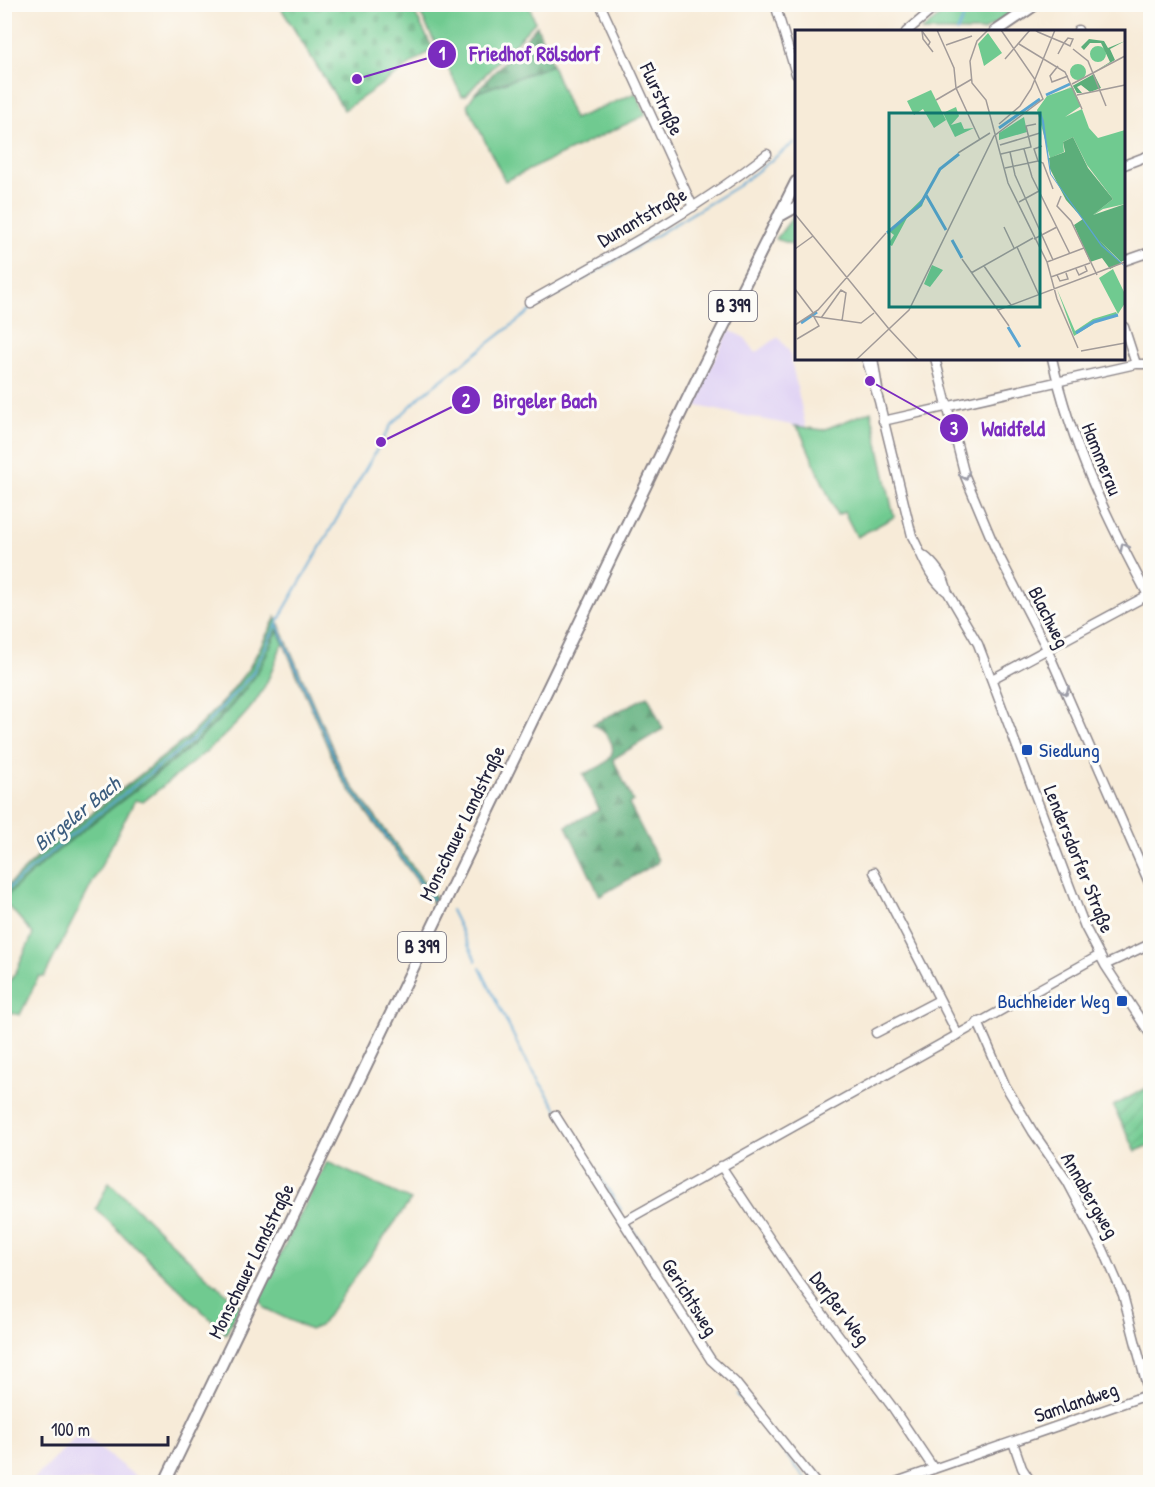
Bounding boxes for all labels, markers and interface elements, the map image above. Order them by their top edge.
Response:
inset map [795,30,1125,360]
callout: Friedhof Rölsdorf [427,35,612,74]
text: Friedhof Rölsdorf [469,39,601,68]
text: 1 [439,41,446,66]
street label: Flurstraße [633,57,691,140]
street label: Dunantstraße [592,180,691,253]
road number: B 399 [709,291,757,321]
callout: Birgeler Bach [451,381,609,420]
text: Birgeler Bach [493,386,597,416]
text: 2 [462,388,471,413]
callout: Waidfeld [939,409,1057,448]
text: Waidfeld [981,414,1046,443]
text: 3 [950,416,958,441]
street label: Hammerau [1076,419,1129,499]
one-way arrow [958,470,971,481]
one-way arrow [1119,542,1131,553]
street label: Blachweg [1023,581,1076,652]
one-way arrow [1058,684,1070,695]
place label: Siedlung [1039,736,1100,763]
street label: Monschauer Landstraße [412,741,511,905]
marker: Siedlung [1020,743,1034,757]
water label: Birgeler Bach [27,769,127,858]
street label: Lendersdorfer Straße [1038,781,1121,937]
road number: B 399 [398,932,446,962]
place label: Buchheider Weg [998,987,1110,1014]
marker: Buchheider Weg [1115,994,1129,1008]
street label: Annabergweg [1055,1147,1126,1243]
street label: Monschauer Landstraße [201,1179,300,1343]
street label: Gerichtsweg [656,1253,725,1341]
street label: Darßer Weg [804,1266,877,1350]
street label: Samlandweg [1030,1375,1121,1428]
scale bar [42,1409,168,1447]
text: 100 m [51,1417,90,1442]

